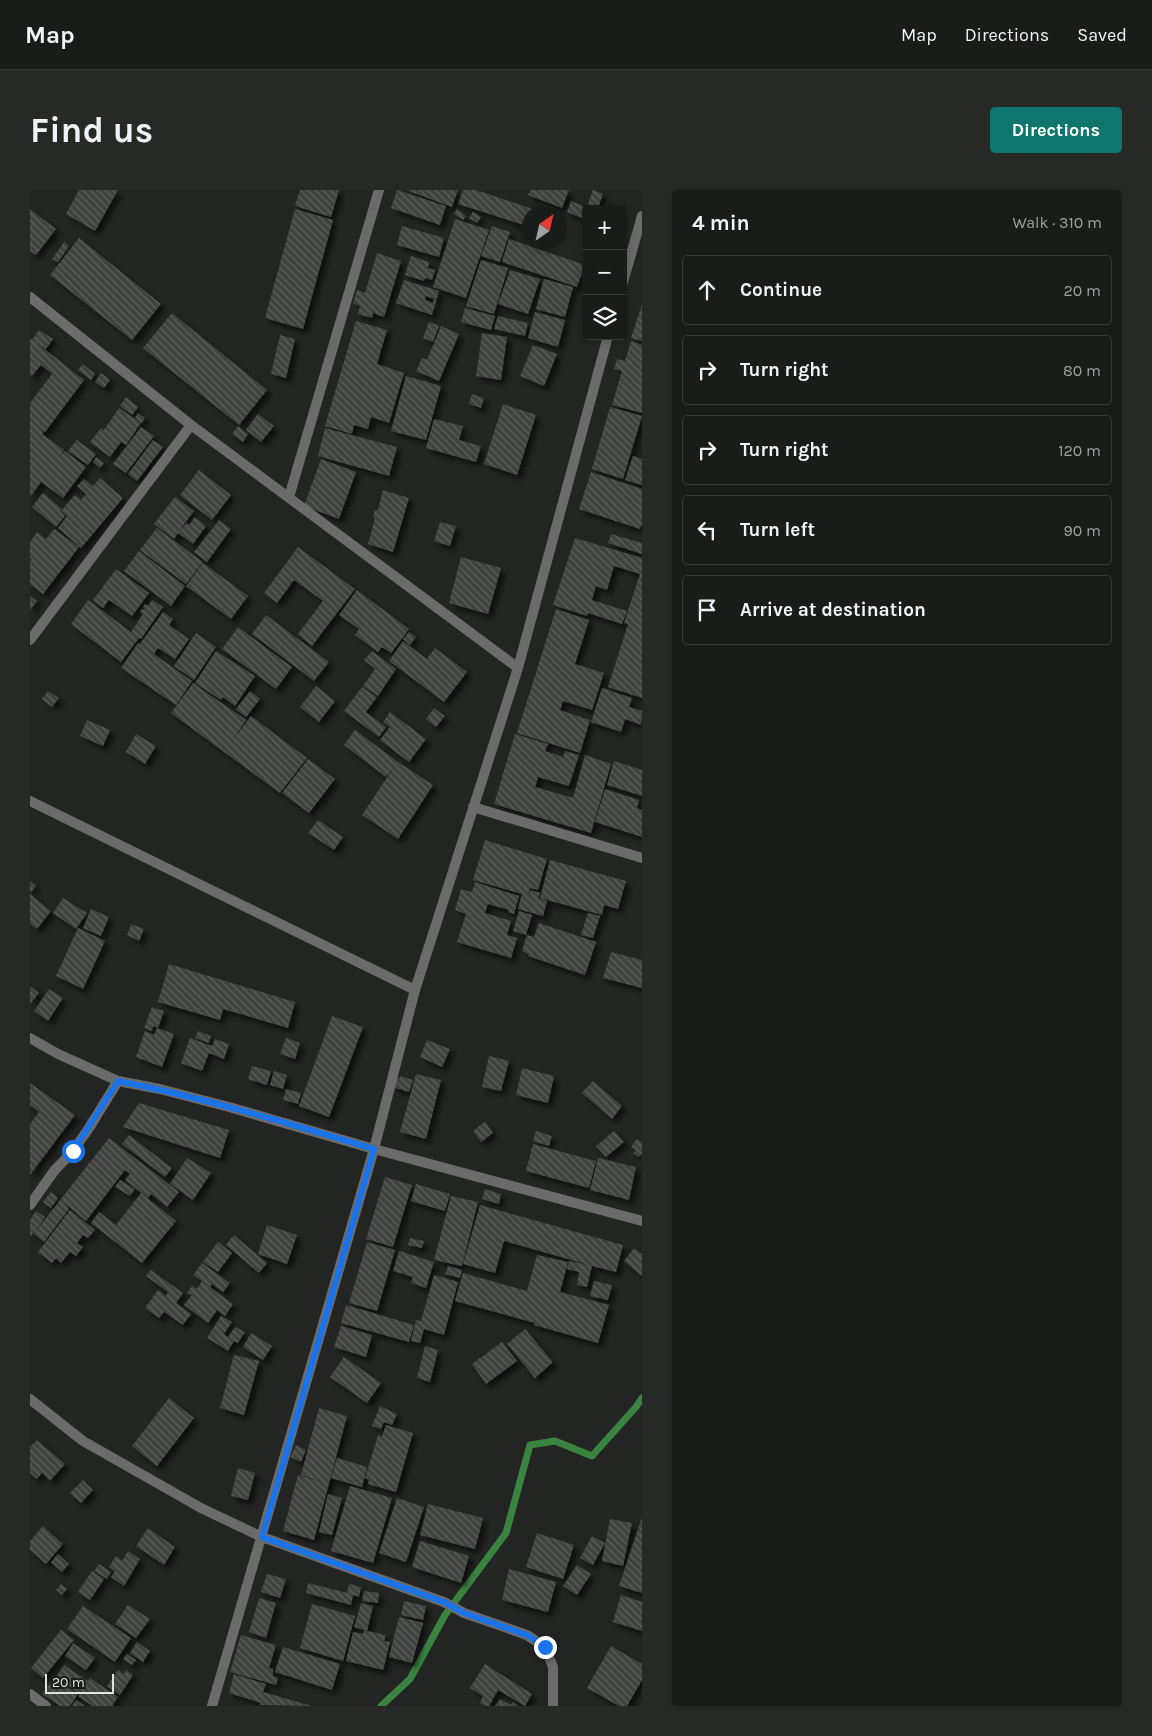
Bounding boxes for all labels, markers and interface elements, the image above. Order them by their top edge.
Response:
text: Map [25,21,75,49]
text: Map [901,24,937,46]
text: Directions [965,24,1049,46]
text: Saved [1077,24,1127,46]
button: Directions [990,107,1122,153]
text: Find us [30,110,153,151]
north arrow [522,205,567,250]
map controls [582,205,627,340]
button: + [582,205,627,250]
text: 4 min [692,211,750,235]
text: Walk · 310 m [1012,213,1102,232]
button: − [582,250,627,295]
icon: ahead [693,276,721,304]
text: Continue [740,279,822,301]
text: 20 m [1063,281,1101,300]
button: layers [582,295,627,340]
icon: right [693,356,721,384]
text: Turn right [740,359,829,381]
text: 80 m [1063,361,1101,380]
icon: right [693,436,721,464]
text: Turn right [740,439,829,461]
text: 120 m [1058,441,1101,460]
icon: left [693,516,721,544]
text: Turn left [740,519,815,541]
text: 90 m [1063,521,1101,540]
icon: arrive [693,596,721,624]
text: Arrive at destination [740,599,926,621]
route start [62,1140,85,1163]
route end [534,1636,557,1659]
scale bar [45,1671,114,1694]
text: 20 m [52,1674,85,1691]

